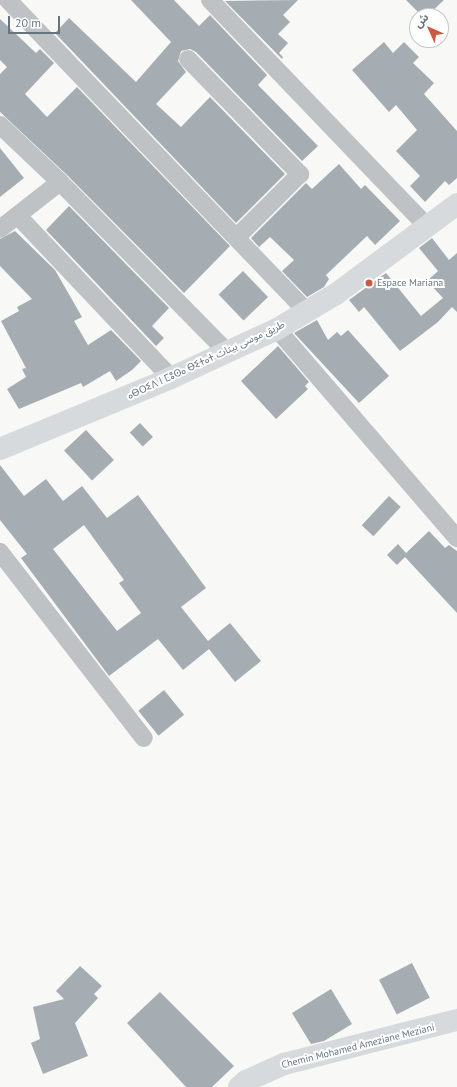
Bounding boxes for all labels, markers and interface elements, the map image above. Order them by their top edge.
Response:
scale bar [10,8,62,34]
north arrow [409,8,449,48]
text: ش [411,10,431,31]
text: 20 m [15,15,41,30]
place label: Espace Mariana [377,277,443,289]
marker: Espace Mariana [364,278,374,288]
street label: ⴰⴱⵔⵉⴷ ⵏ ⵎⵓⵙⴰ ⴱⵉⵜⴰⵜ طريق موسى بيتات [125,318,287,402]
street label: Chemin Mohamed Ameziane Meziani [280,1021,436,1071]

